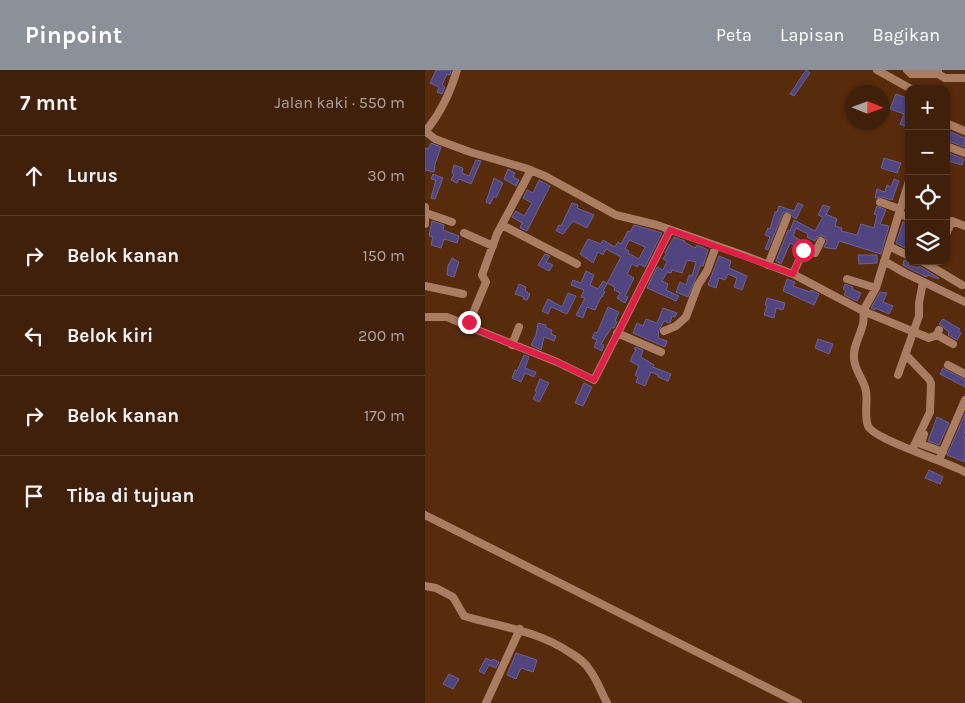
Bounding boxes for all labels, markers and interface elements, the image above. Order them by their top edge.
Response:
text: Pinpoint [25,21,122,49]
text: Peta [716,24,752,46]
text: Lapisan [780,24,844,46]
text: Bagikan [872,24,940,46]
north arrow [845,85,890,130]
map controls [905,85,950,265]
button: + [905,85,950,130]
text: 7 mnt [20,91,77,115]
text: Jalan kaki · 550 m [275,93,405,112]
button: − [905,130,950,175]
icon: ahead [20,162,48,190]
text: Lurus [67,165,118,187]
text: 30 m [367,166,405,185]
button: locate [905,175,950,220]
button: layers [905,220,950,265]
route start [792,239,815,262]
icon: right [20,242,48,270]
text: Belok kanan [67,245,179,267]
text: 150 m [362,246,405,265]
route end [458,311,481,334]
icon: left [20,322,48,350]
text: Belok kiri [67,325,153,347]
text: 200 m [358,326,405,345]
icon: right [20,402,48,430]
text: Belok kanan [67,405,179,427]
text: 170 m [364,406,405,425]
icon: arrive [20,482,48,510]
text: Tiba di tujuan [67,485,194,507]

